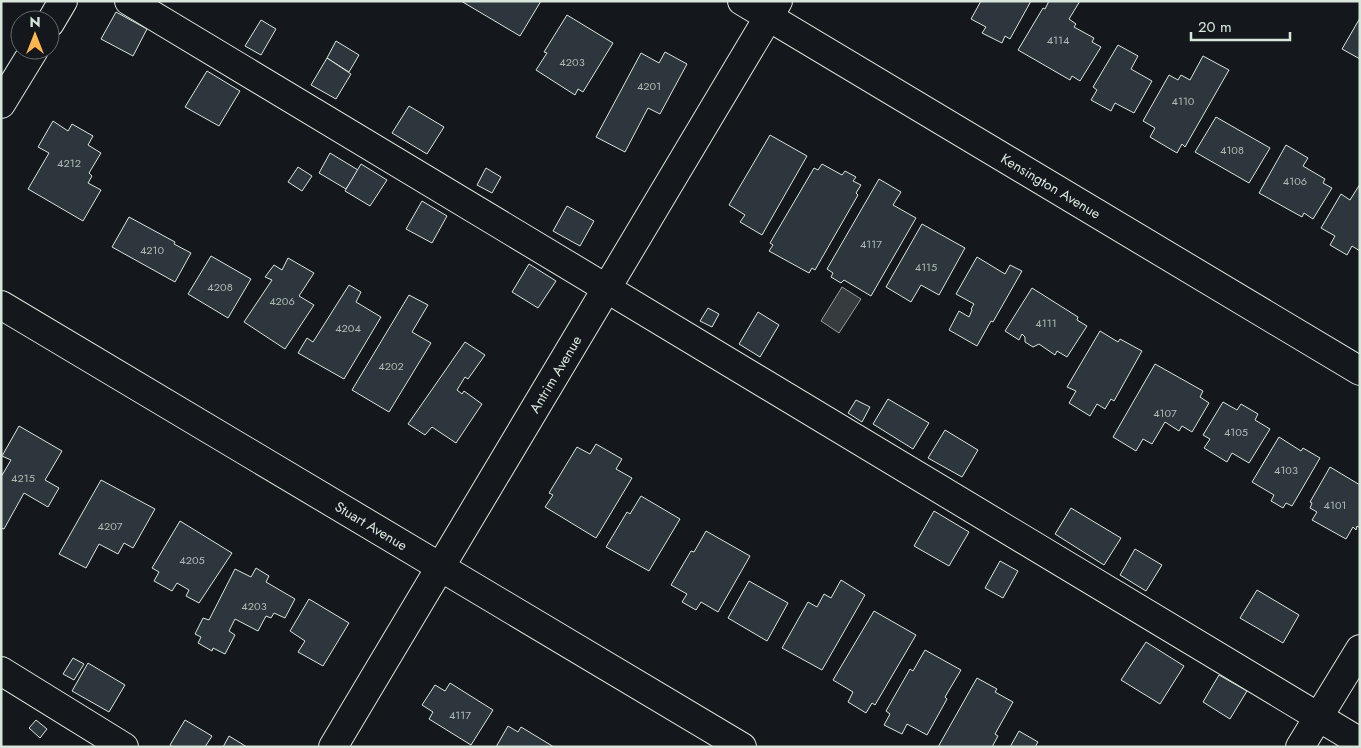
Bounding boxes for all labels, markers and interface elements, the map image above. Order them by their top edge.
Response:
north arrow [10,10,60,60]
scale bar [1191,10,1290,42]
text: N [29,12,41,32]
text: 20 m [1198,16,1232,38]
house number: 4114 [1047,32,1070,48]
house number: 4203 [559,54,585,70]
house number: 4201 [637,78,661,94]
house number: 4110 [1172,93,1195,109]
house number: 4108 [1220,142,1244,158]
street label: Kensington Avenue [997,148,1104,224]
house number: 4212 [57,155,81,171]
house number: 4106 [1283,173,1307,189]
house number: 4117 [860,236,882,252]
house number: 4210 [140,242,165,258]
house number: 4115 [915,259,937,275]
house number: 4208 [207,279,233,295]
house number: 4206 [269,293,295,309]
house number: 4111 [1035,315,1057,331]
house number: 4204 [335,320,361,336]
street label: Antrim Avenue [524,332,586,417]
house number: 4202 [378,358,404,374]
house number: 4107 [1153,405,1177,421]
house number: 4105 [1224,424,1248,440]
house number: 4103 [1274,462,1298,478]
house number: 4215 [11,470,35,486]
street label: Stuart Avenue [331,496,411,555]
house number: 4101 [1324,497,1346,513]
house number: 4207 [97,518,123,534]
house number: 4205 [179,552,205,568]
house number: 4203 [241,598,267,614]
house number: 4117 [449,707,471,723]

